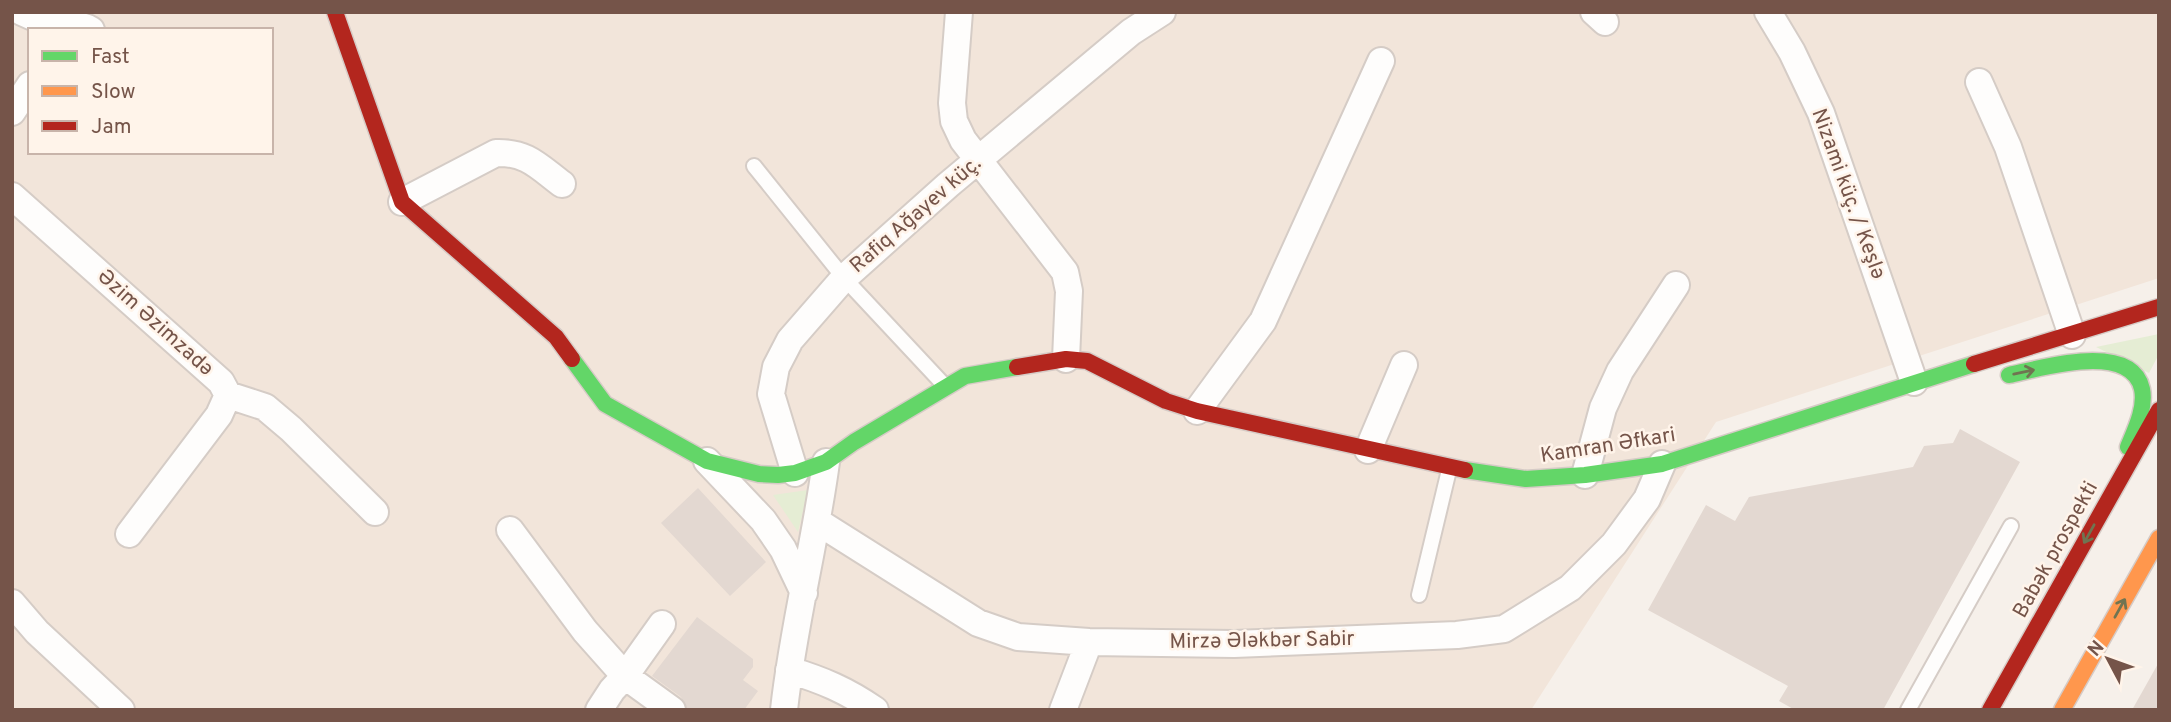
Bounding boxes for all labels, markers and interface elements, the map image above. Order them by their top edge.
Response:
legend [28,28,273,154]
text: Fast [91,44,130,71]
text: Slow [91,79,136,106]
street label: Nizami küç. / Keşlə [1805,105,1891,283]
text: Jam [91,114,132,141]
street label: Rafiq Ağayev küç. [845,150,987,280]
street label: Əzim Əzimzadə [91,263,219,383]
one-way arrow [2012,365,2035,379]
street label: Kamran Əfkari [1539,422,1677,470]
street label: Babək prospekti [2007,477,2105,623]
one-way arrow [2082,523,2096,543]
one-way arrow [2113,598,2127,618]
north arrow [2073,624,2143,694]
street label: Mirzə Ələkbər Sabir [1169,626,1355,656]
text: N [2083,636,2110,662]

